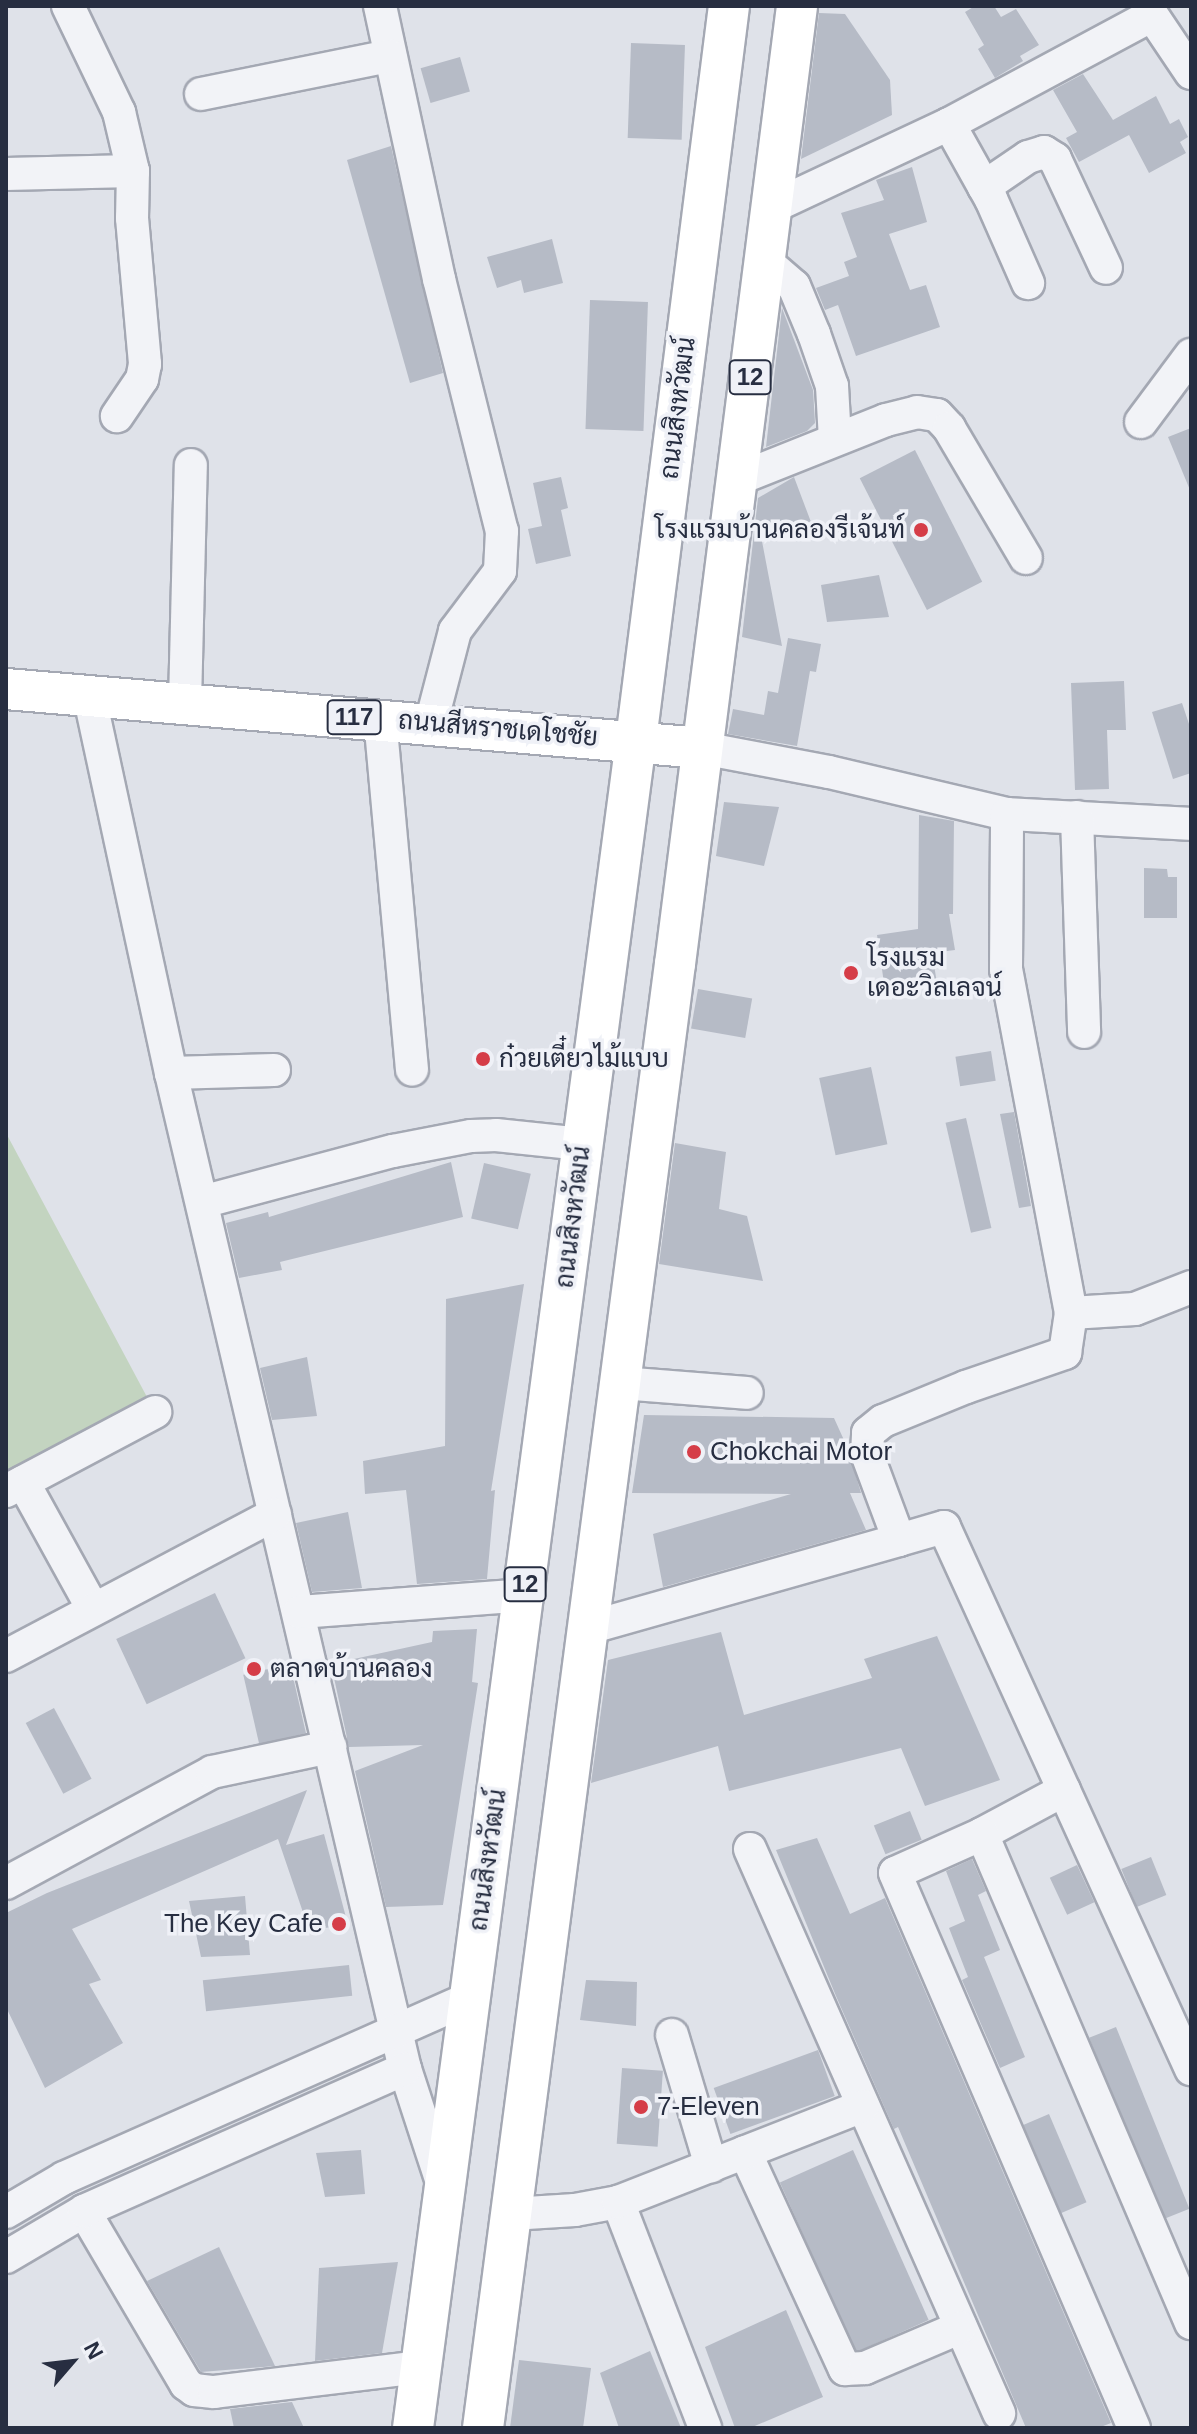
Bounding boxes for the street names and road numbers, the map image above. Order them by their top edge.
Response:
street label: ถนนสิงหวัฒน์ [654,335,702,481]
road number: 12 [728,357,772,397]
road number: 117 [326,697,382,737]
street label: ถนนสีหราชเดโชชัย [397,705,599,753]
street label: ถนนสิงหวัฒน์ [549,1144,597,1290]
road number: 12 [503,1564,547,1604]
street label: ถนนสิงหวัฒน์ [463,1787,513,1933]

